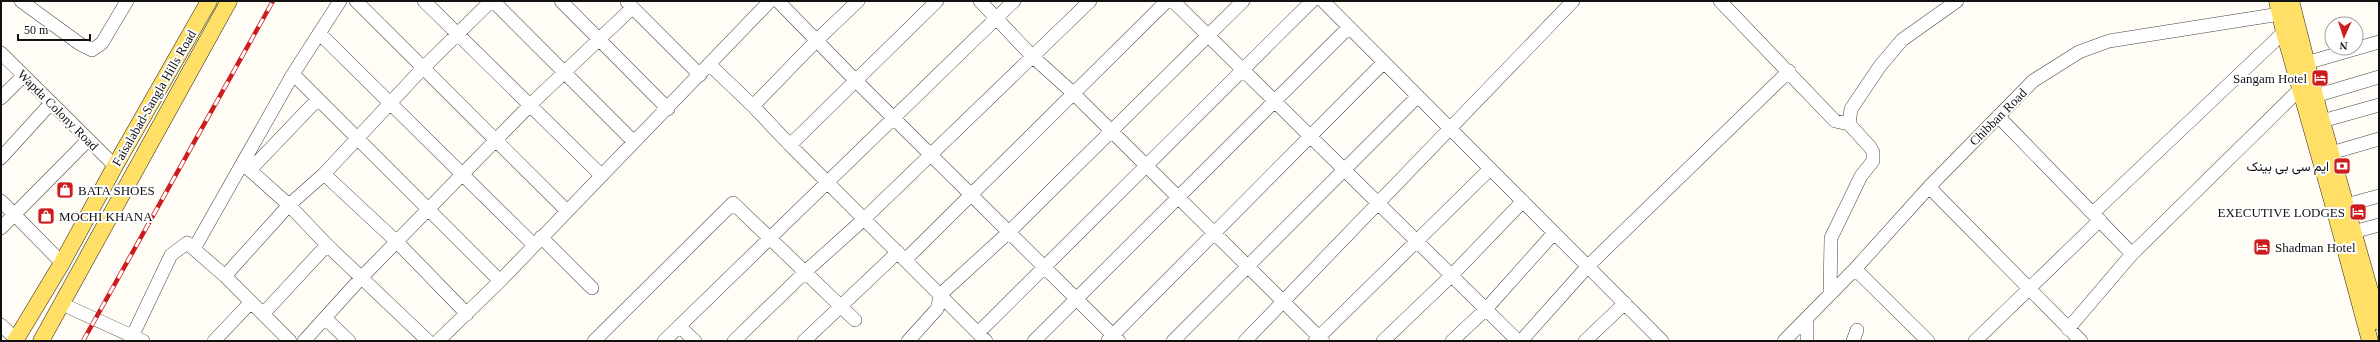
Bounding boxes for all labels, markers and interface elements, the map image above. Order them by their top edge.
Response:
scale bar [18,16,90,42]
north arrow [2324,16,2364,56]
text: 50 m [24,23,49,37]
street label: Faisalabad-Sangla Hills Road [109,27,199,169]
text: N [2339,40,2348,52]
street label: Wapda Colony Road [15,67,102,154]
hotel icon: Sangam Hotel [2310,68,2330,88]
place label: Sangam Hotel [2233,71,2307,86]
street label: Chibban Road [1966,85,2030,149]
bank icon: ایم سی بی بینک [2332,156,2352,176]
place label: ایم سی بی بینک [2247,159,2329,175]
shop icon: BATA SHOES [55,180,75,200]
place label: BATA SHOES [78,183,155,198]
hotel icon: EXECUTIVE LODGES [2348,202,2368,222]
place label: EXECUTIVE LODGES [2218,205,2345,220]
shop icon: MOCHI KHANA [36,206,56,226]
place label: MOCHI KHANA [59,209,153,224]
hotel icon: Shadman Hotel [2252,237,2272,257]
place label: Shadman Hotel [2275,240,2356,255]

